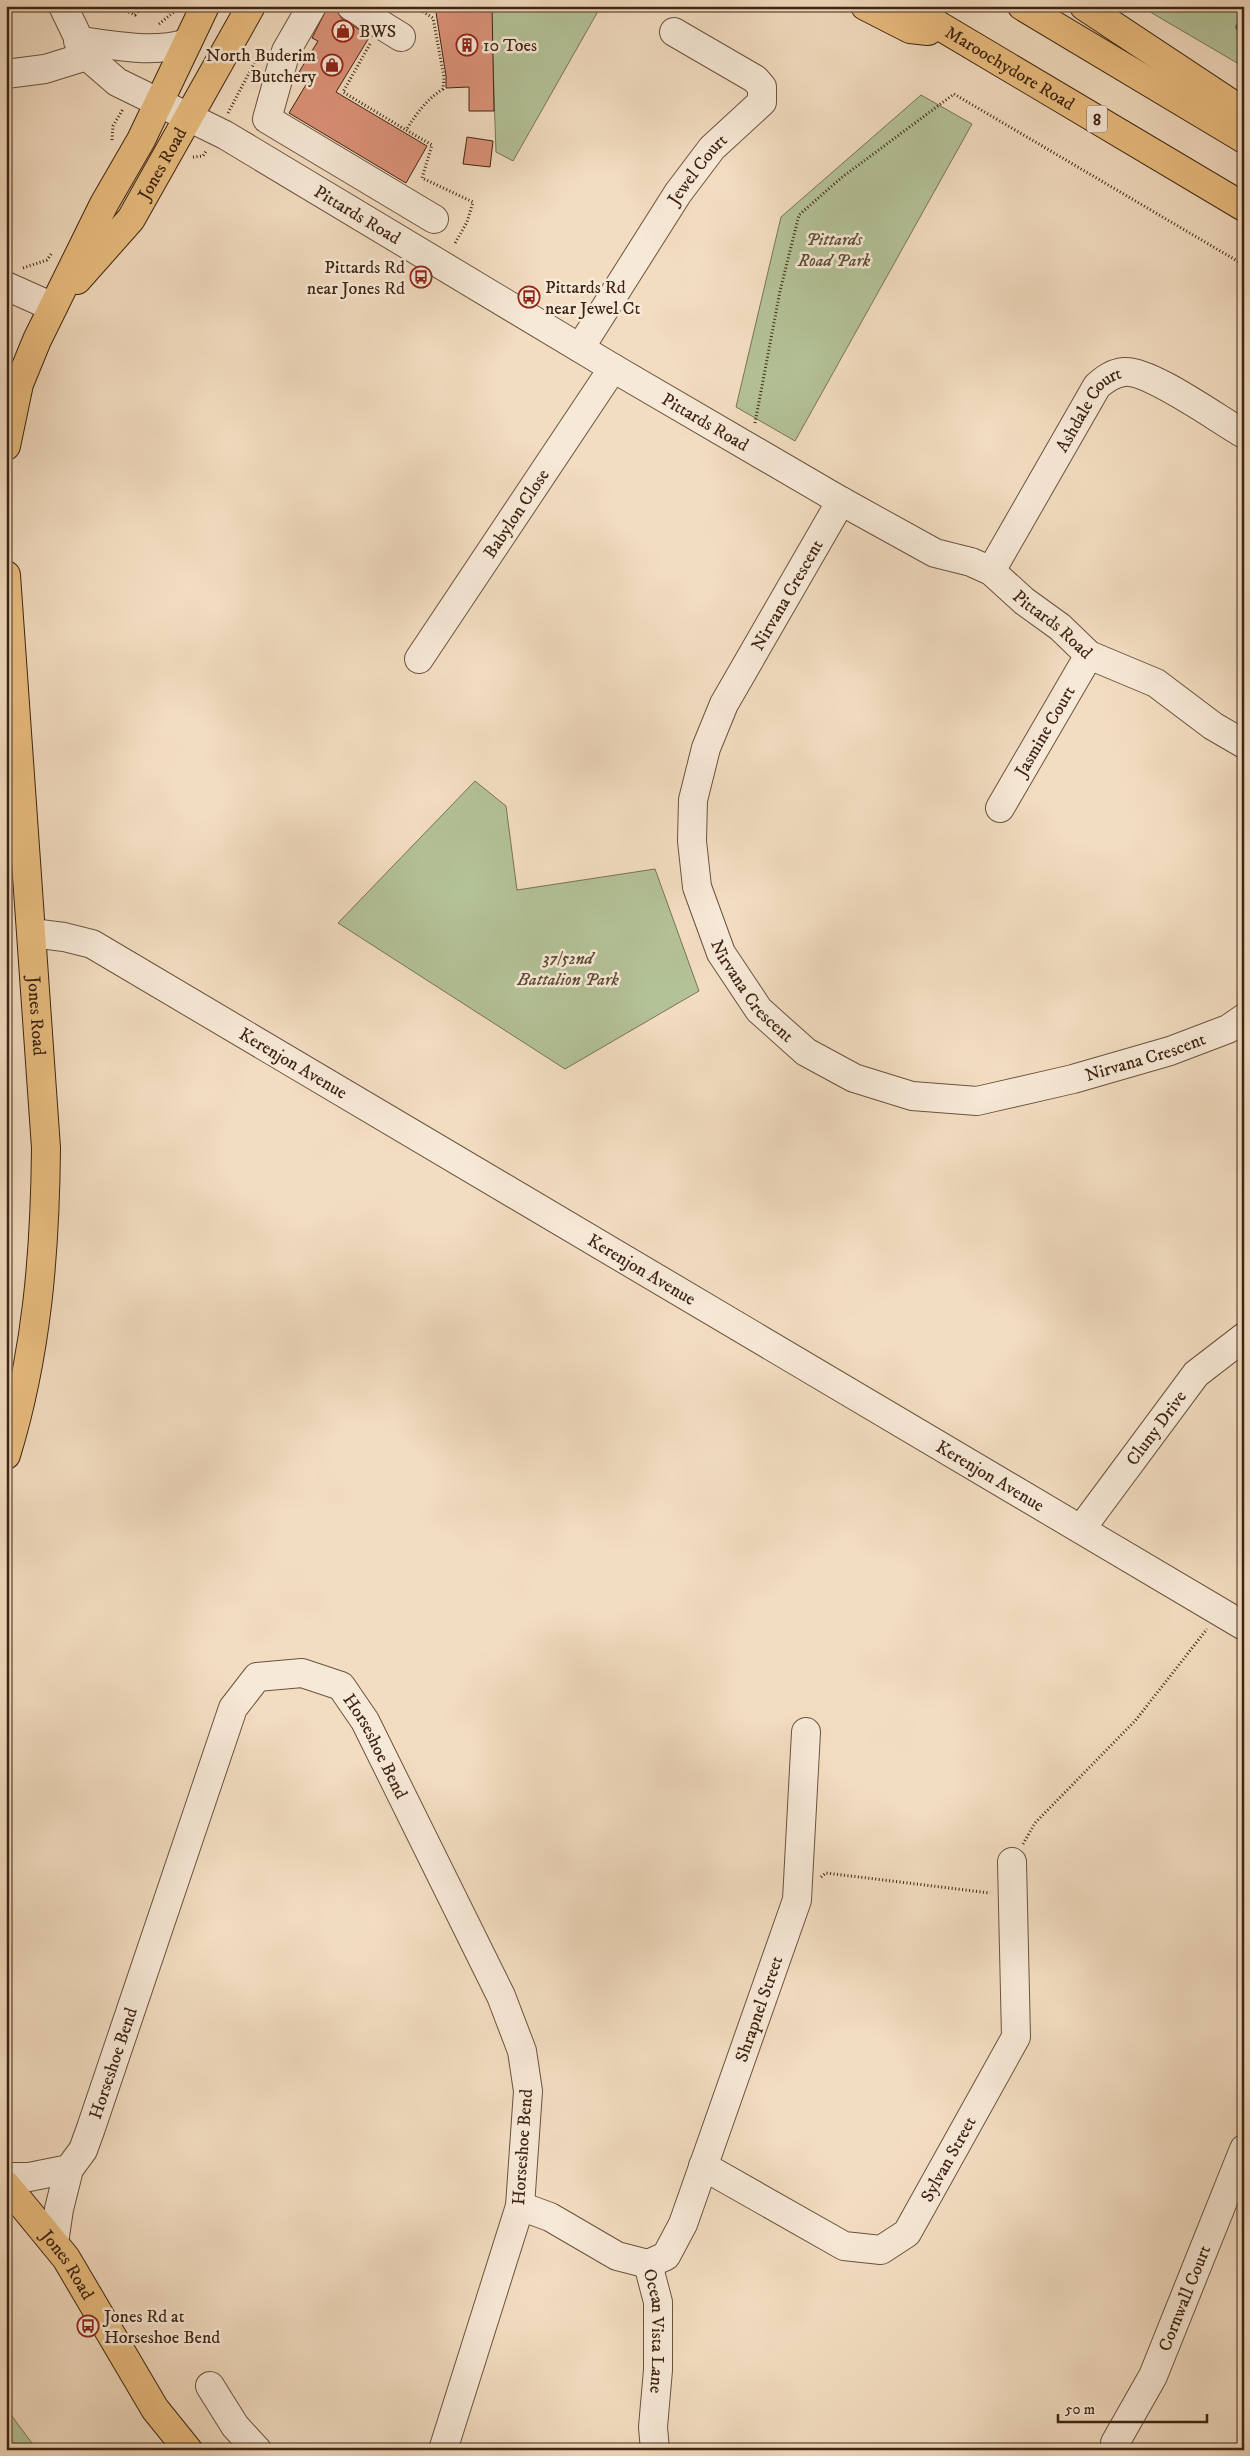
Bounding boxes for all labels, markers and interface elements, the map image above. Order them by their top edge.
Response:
shop icon: BWS [331,19,355,43]
place label: BWS [359,21,396,43]
street label: Maroochydore Road [941,22,1078,116]
building icon: 10 Toes [455,33,479,57]
place label: 10 Toes [483,35,537,57]
place label: North Buderim Butchery [206,45,316,88]
shop icon: North Buderim Butchery [320,53,344,77]
road number: 8 [1087,106,1107,132]
street label: Jones Road [133,124,192,206]
street label: Jewel Court [662,129,732,211]
street label: Pittards Road [310,181,404,250]
park label: Pittards Road Park [797,229,871,272]
place label: Pittards Rd near Jones Rd [307,257,405,300]
bus stop icon: Pittards Rd near Jones Rd [409,265,433,289]
place label: Pittards Rd near Jewel Ct [545,277,640,320]
bus stop icon: Pittards Rd near Jewel Ct [517,285,541,309]
street label: Ashdale Court [1051,363,1124,456]
street label: Pittards Road [657,389,752,457]
street label: Babylon Close [479,465,555,563]
street label: Nirvana Crescent [747,536,829,655]
street label: Pittards Road [1007,586,1096,664]
street label: Jasmine Court [1010,682,1081,783]
street label: Nirvana Crescent [705,937,798,1048]
park label: 37/52nd Battalion Park [516,948,619,991]
street label: Jones Road [22,974,50,1056]
street label: Kerenjon Avenue [235,1024,351,1105]
street label: Nirvana Crescent [1083,1028,1209,1087]
street label: Kerenjon Avenue [583,1230,699,1311]
street label: Cluny Drive [1122,1387,1192,1470]
street label: Kerenjon Avenue [932,1436,1048,1517]
street label: Horseshoe Bend [338,1690,412,1803]
street label: Shrapnel Street [731,1953,789,2065]
street label: Horseshoe Bend [85,2005,143,2122]
street label: Horseshoe Bend [508,2088,538,2206]
street label: Sylvan Street [916,2113,982,2206]
street label: Jones Road [34,2224,98,2304]
street label: Cornwall Court [1154,2242,1216,2355]
street label: Ocean Vista Lane [638,2266,668,2394]
place label: Jones Rd at Horseshoe Bend [102,2306,220,2349]
bus stop icon: Jones Rd at Horseshoe Bend [76,2314,100,2338]
scale bar [1058,2391,1206,2423]
text: 50 m [1065,2400,1095,2419]

